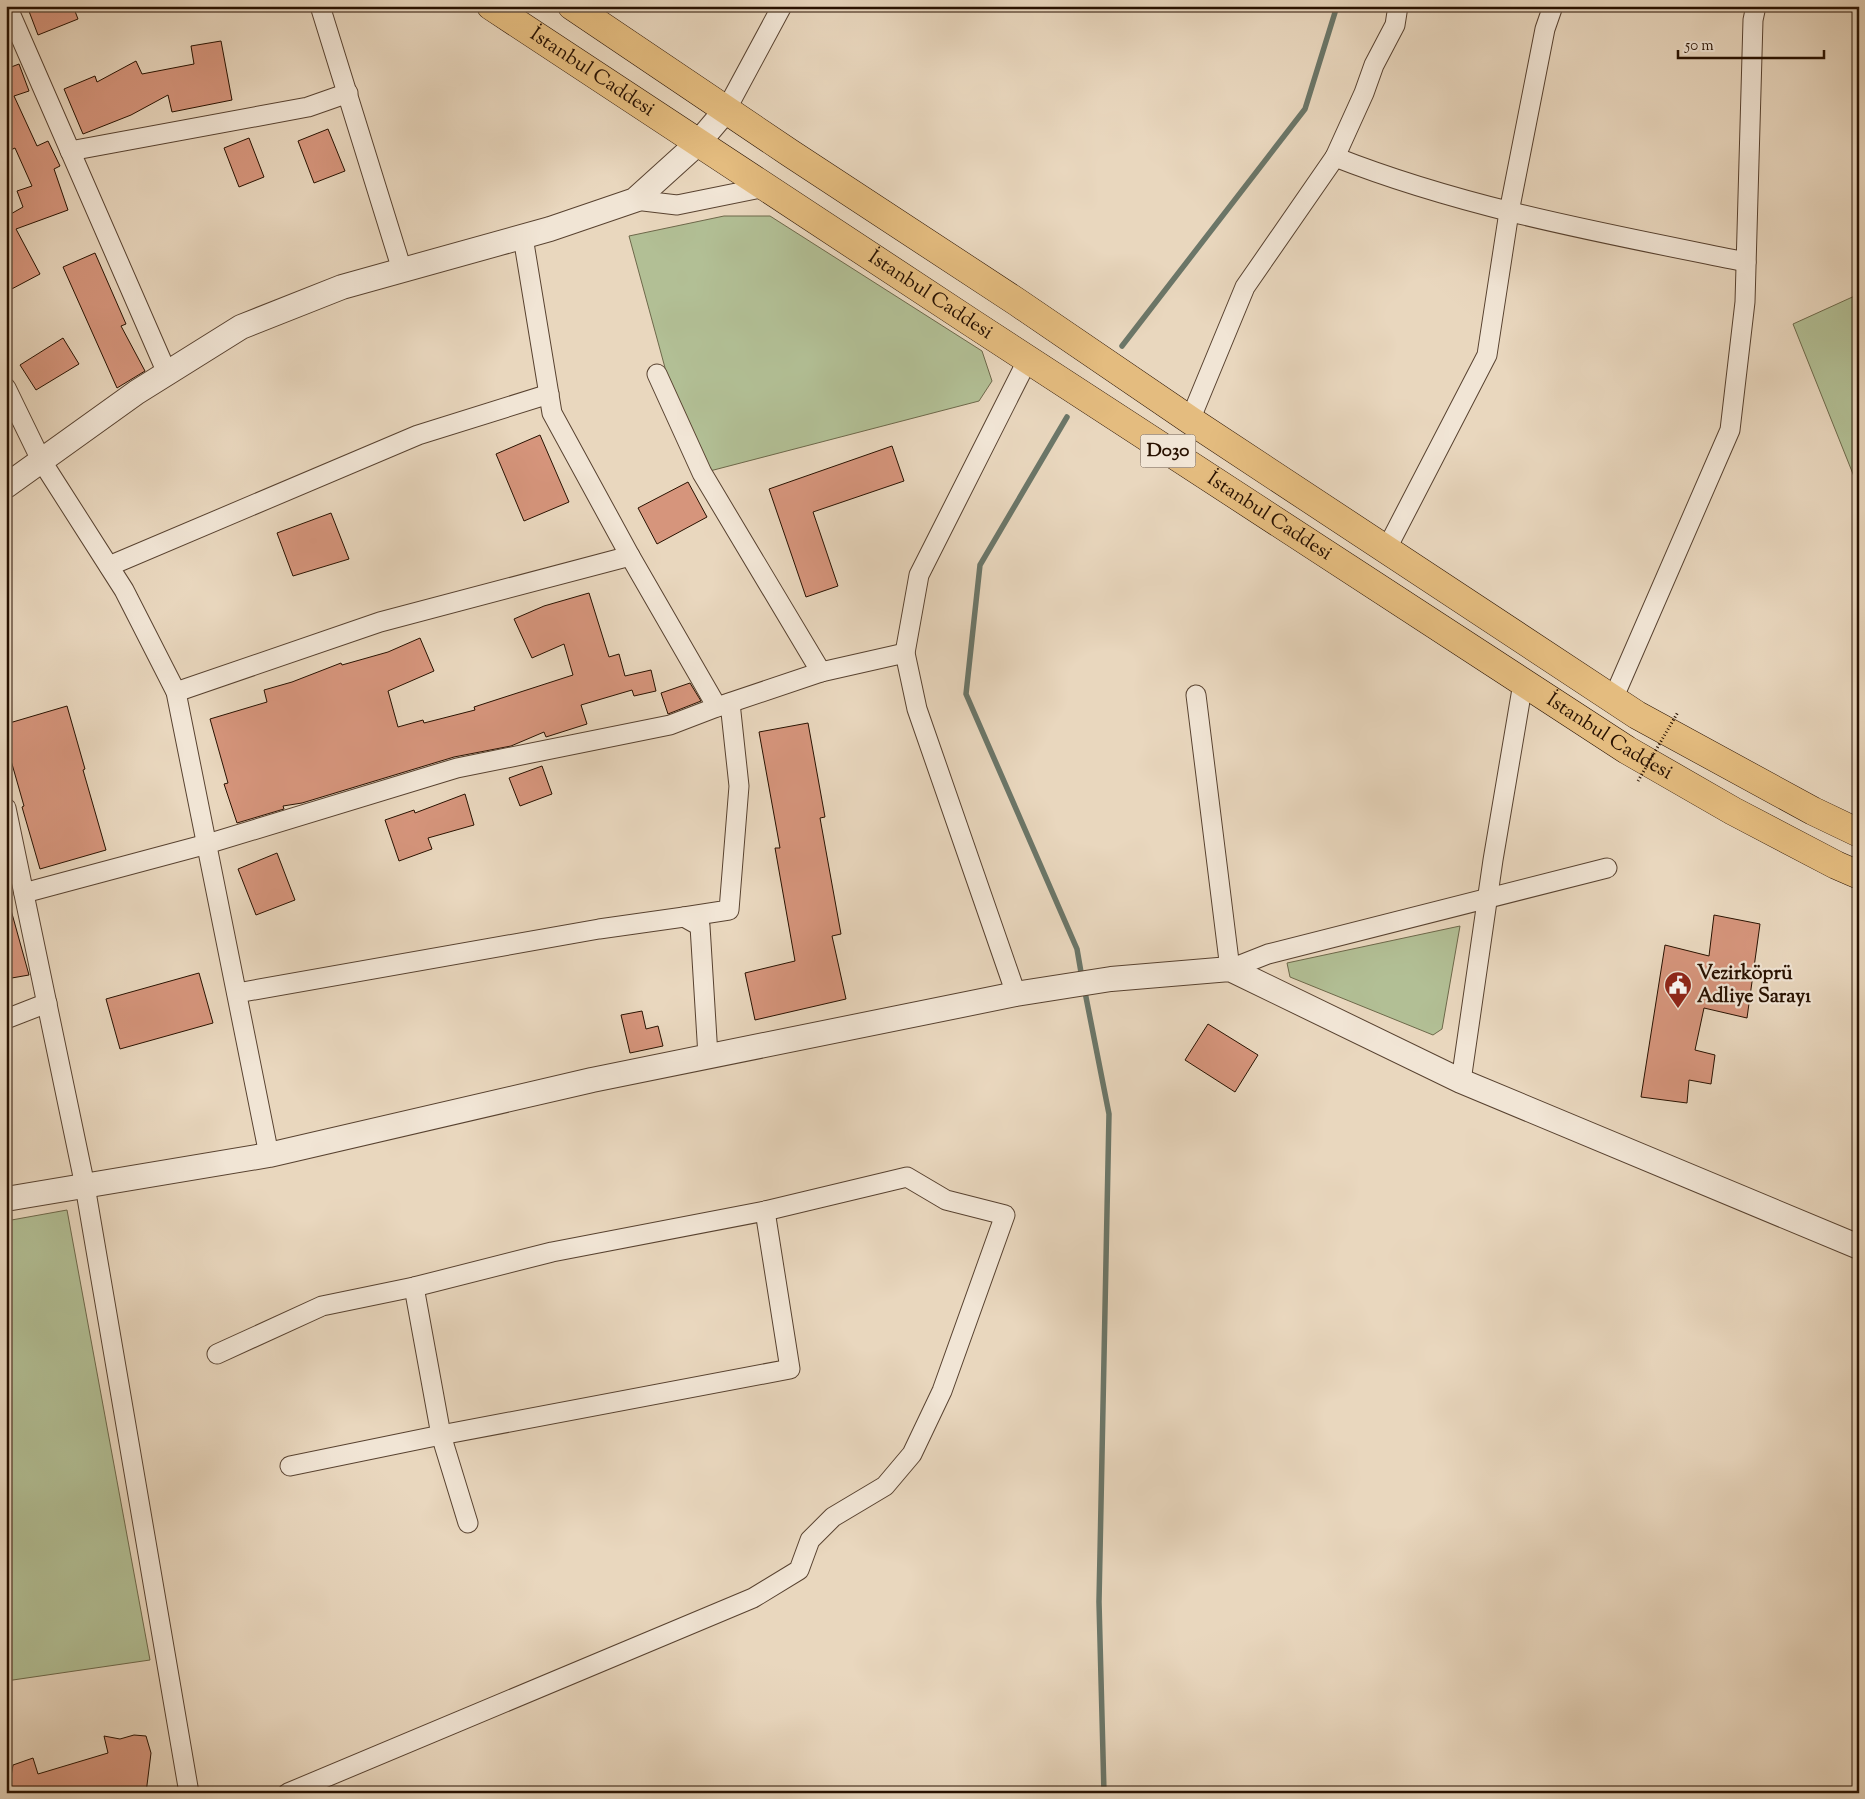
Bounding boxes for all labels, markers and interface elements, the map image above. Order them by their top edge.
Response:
street label: İstanbul Caddesi [524,21,661,125]
scale bar [1678,28,1824,60]
text: 50 m [1684,36,1714,57]
street label: İstanbul Caddesi [862,244,999,347]
road number: D030 [1140,434,1196,468]
street label: İstanbul Caddesi [1201,465,1338,569]
street label: İstanbul Caddesi [1540,686,1678,788]
place label: Vezirköprü Adliye Sarayı [1697,960,1811,1012]
public building icon: Vezirköprü Adliye Sarayı [1663,970,1693,1009]

